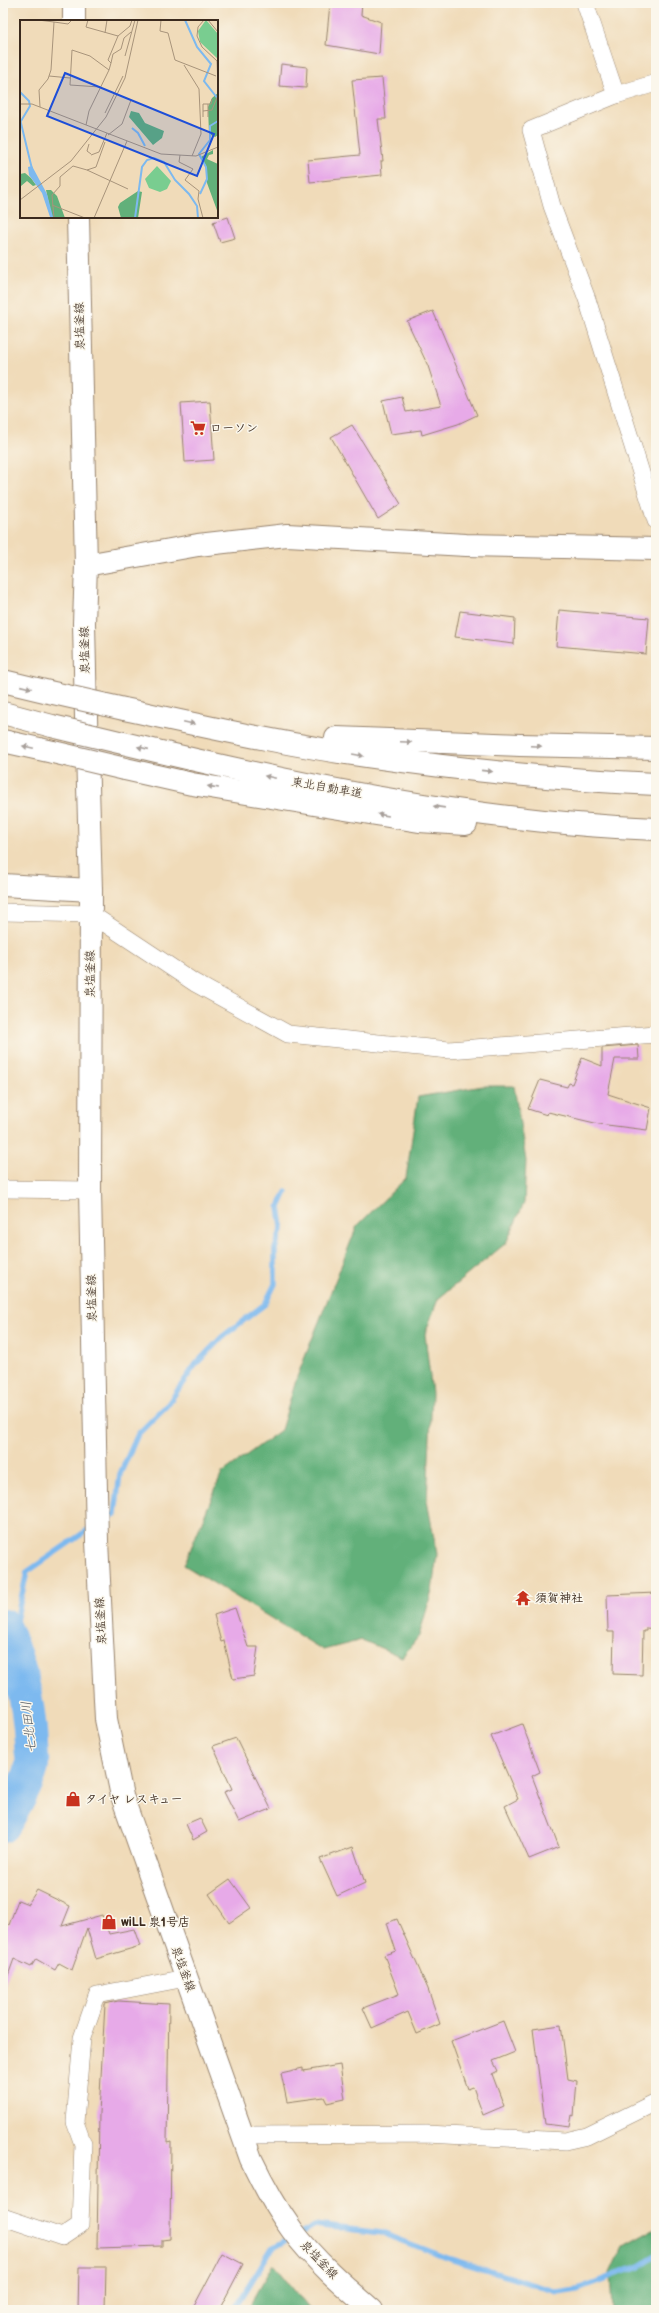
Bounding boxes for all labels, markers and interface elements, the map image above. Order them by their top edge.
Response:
inset map [20,20,218,218]
street label: 泉塩釜線 [72,302,88,350]
supermarket icon: ローソン [189,419,207,437]
place label: ローソン [210,421,258,436]
street label: 泉塩釜線 [77,626,93,674]
one-way arrow [20,684,32,690]
one-way arrow [183,721,195,727]
one-way arrow [400,739,413,745]
one-way arrow [22,743,34,749]
one-way arrow [530,743,543,749]
one-way arrow [137,745,149,751]
one-way arrow [352,752,364,758]
one-way arrow [481,768,493,774]
one-way arrow [264,773,276,779]
street label: 東北自動車道 [290,774,364,802]
one-way arrow [207,784,219,790]
one-way arrow [433,804,445,810]
one-way arrow [377,812,389,818]
street label: 泉塩釜線 [83,950,98,998]
street label: 泉塩釜線 [84,1274,100,1322]
temple icon: 須賀神社 [514,1589,532,1607]
place label: 須賀神社 [535,1591,583,1606]
street label: 泉塩釜線 [92,1597,110,1645]
water label: 七北田川 [18,1700,40,1754]
shop icon: タイヤ レスキュー [64,1790,82,1808]
place label: タイヤ レスキュー [85,1792,183,1807]
shop icon: wiLL 泉1号店 [100,1913,118,1931]
place label: wiLL 泉1号店 [121,1915,190,1930]
street label: 泉塩釜線 [168,1944,198,1994]
street label: 泉塩釜線 [297,2238,341,2282]

